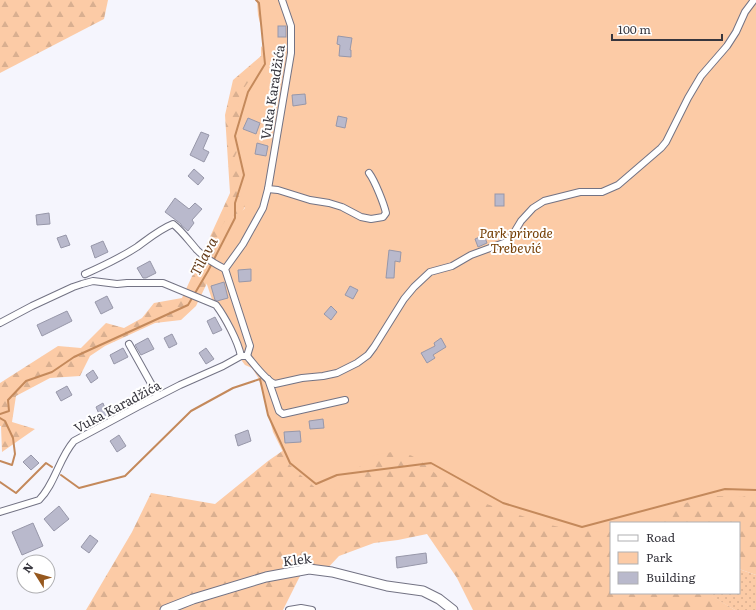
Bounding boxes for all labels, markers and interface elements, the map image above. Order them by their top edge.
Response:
scale bar [612,16,722,42]
text: 100 m [618,20,651,38]
street label: Vuka Karadžića [255,43,289,141]
park label: Park prirode Trebević [479,223,553,257]
water label: Tilava [185,233,221,279]
street label: Vuka Karadžića [70,375,164,437]
legend [610,522,740,594]
text: Road [646,528,676,546]
street label: Klek [282,548,313,570]
text: Park [646,548,673,566]
north arrow [16,554,56,594]
text: N [18,559,36,576]
text: Building [646,568,696,586]

